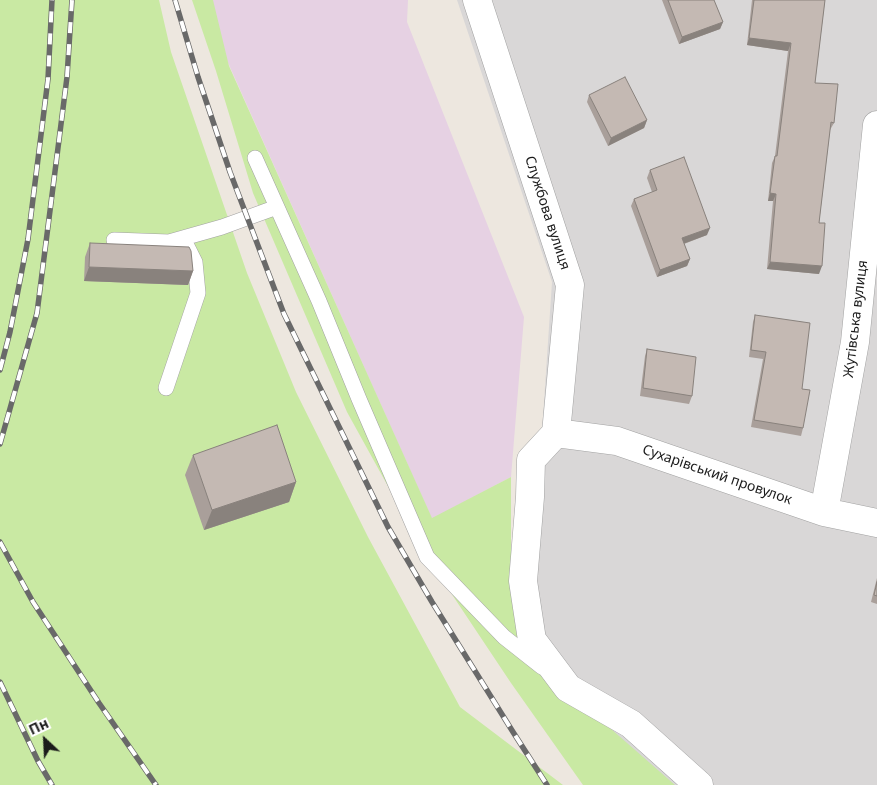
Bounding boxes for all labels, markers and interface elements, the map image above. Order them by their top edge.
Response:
street label: Службова вулиця [521,154,573,272]
street label: Жутівська вулиця [840,259,872,379]
street label: Сухарівський провулок [640,441,794,509]
text: Пн [25,713,51,739]
north arrow [20,715,70,765]

